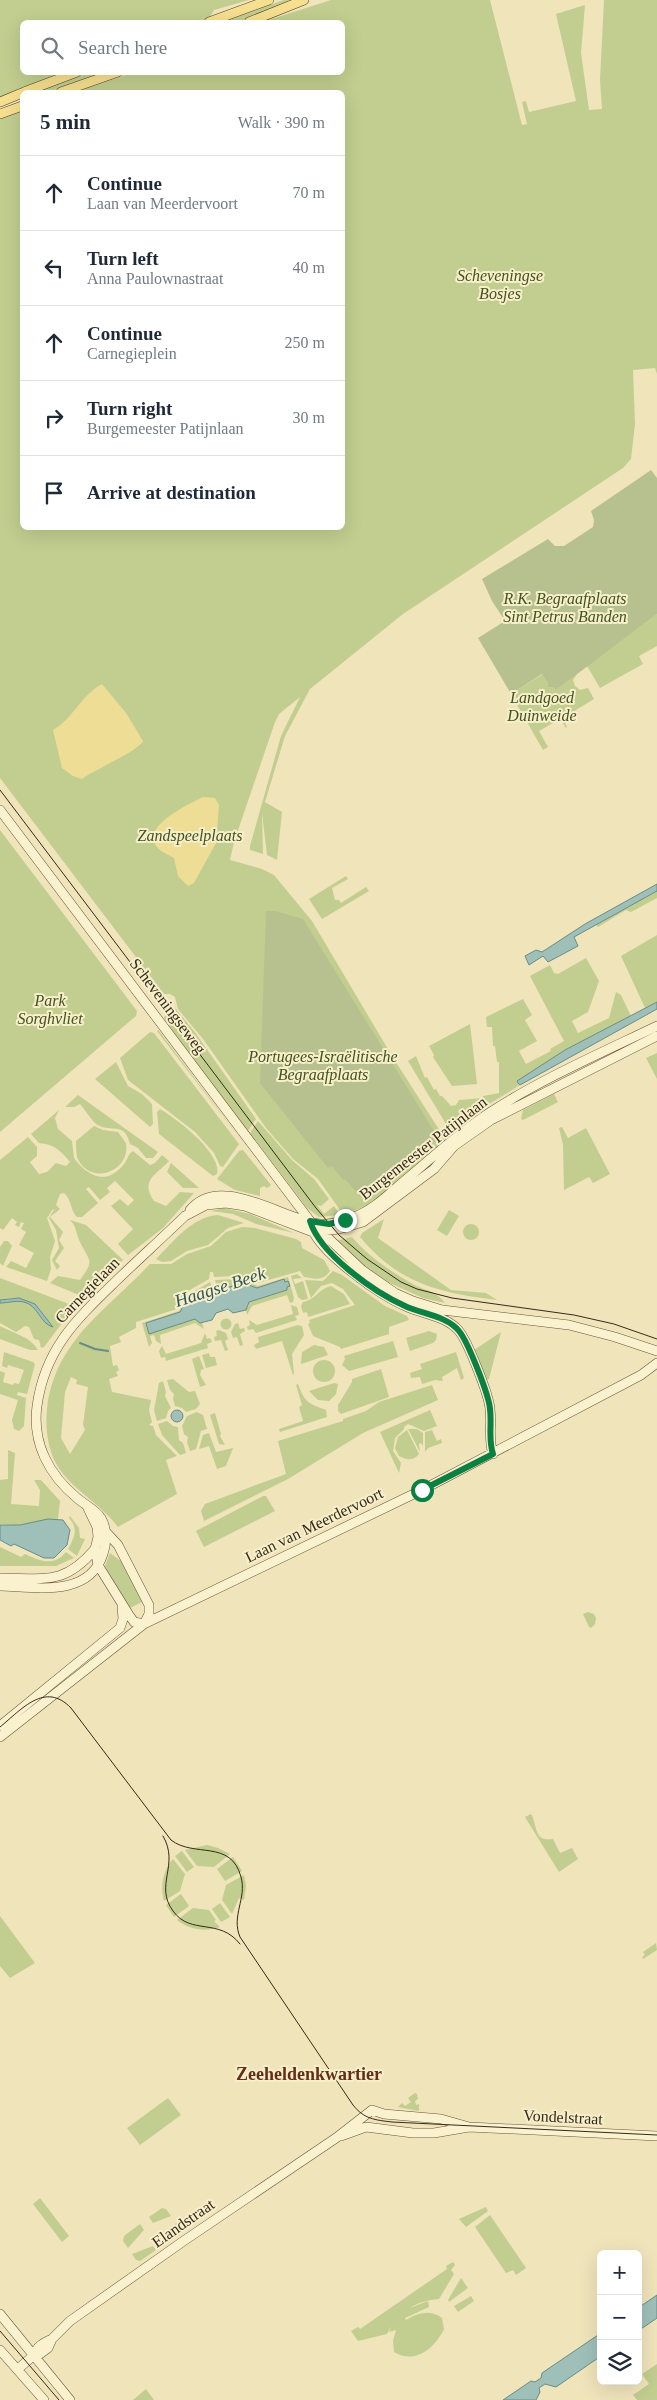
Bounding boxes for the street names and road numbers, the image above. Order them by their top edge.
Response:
street label: Scheveningseweg [126,955,209,1057]
street label: Burgemeester Patijnlaan [356,1093,491,1204]
street label: Carnegielaan [52,1254,123,1327]
street label: Laan van Meerdervoort [242,1484,386,1566]
street label: Vondelstraat [523,2106,604,2128]
street label: Elandstraat [149,2195,218,2251]

